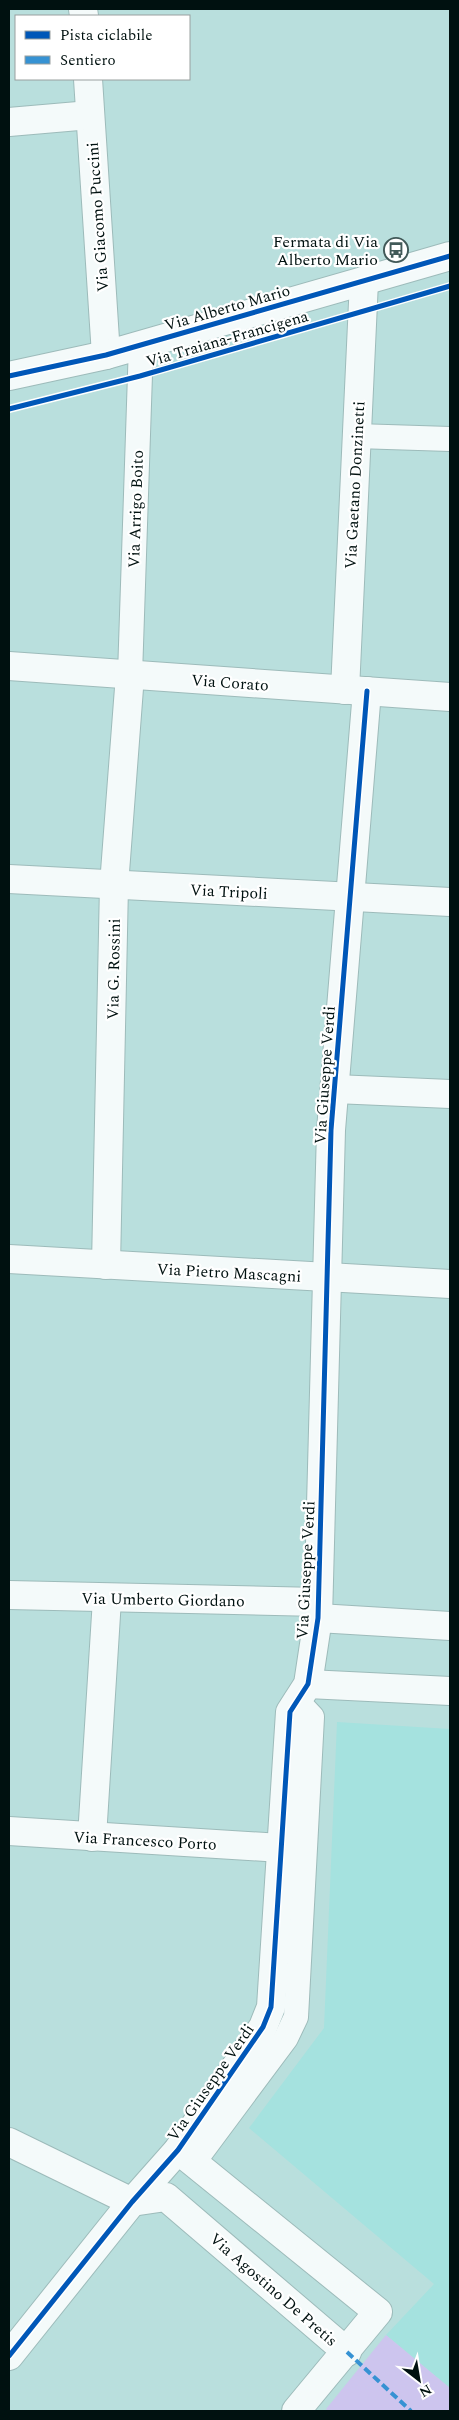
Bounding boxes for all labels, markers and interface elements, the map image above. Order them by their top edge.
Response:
legend [15,15,190,80]
text: Pista ciclabile [60,24,153,47]
text: Sentiero [60,49,116,72]
street label: Via Giacomo Puccini [81,141,115,293]
place label: Fermata di Via Alberto Mario [273,230,378,272]
bus stop icon: Fermata di Via Alberto Mario [383,237,409,263]
street label: Via Alberto Mario [162,279,293,337]
street label: Via Traiana-Francigena [143,304,311,374]
street label: Via Gaetano Donzinetti [339,400,371,570]
street label: Via Arrigo Boito [122,450,150,569]
street label: Via Corato [190,668,269,698]
street label: Via Tripoli [189,878,268,906]
street label: Via G. Rossini [101,918,127,1020]
street label: Via Giuseppe Verdi [308,1005,342,1145]
street label: Via Pietro Mascagni [156,1257,302,1289]
street label: Via Giuseppe Verdi [290,1500,322,1640]
street label: Via Umberto Giordano [81,1587,245,1613]
street label: Via Francesco Porto [73,1825,217,1857]
street label: Via Giuseppe Verdi [161,2019,260,2146]
street label: Via Agostino De Pretis [204,2227,343,2352]
north arrow [394,2355,444,2405]
text: N [415,2379,436,2403]

